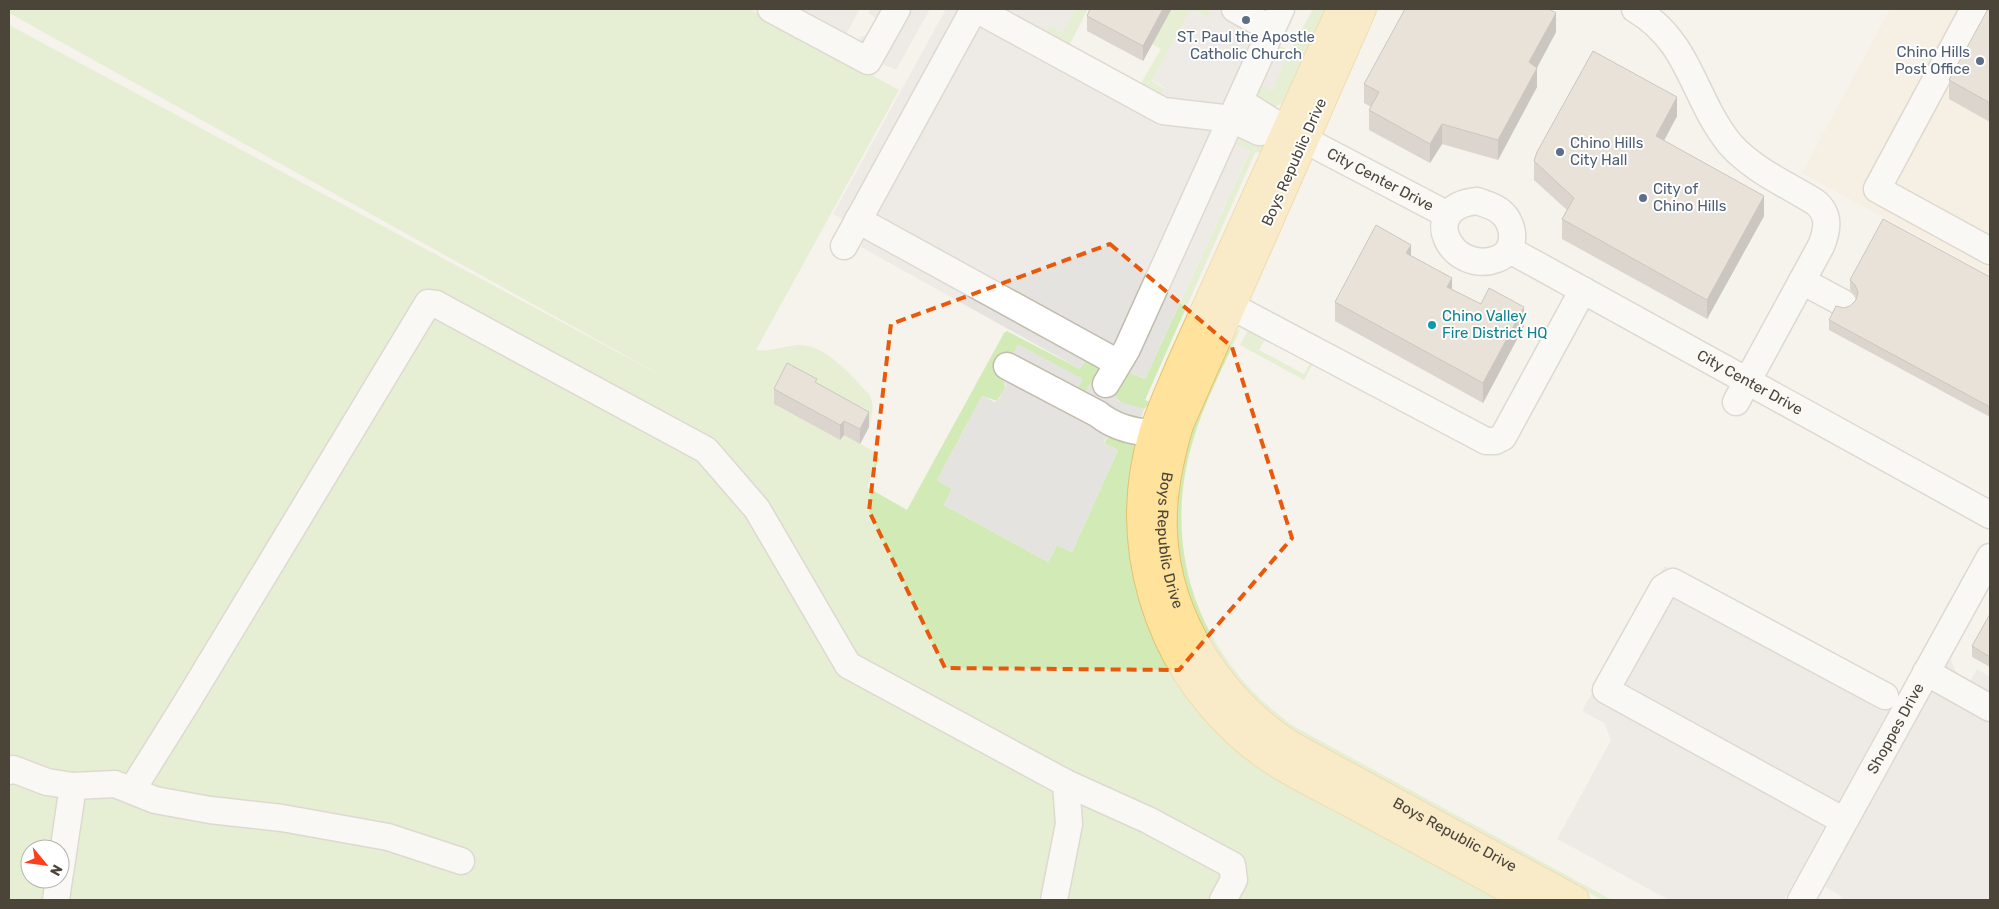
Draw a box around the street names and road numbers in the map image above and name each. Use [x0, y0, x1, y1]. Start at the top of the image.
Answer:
street label: Boys Republic Drive [1258, 95, 1330, 229]
street label: City Center Drive [1324, 144, 1437, 215]
street label: City Center Drive [1694, 346, 1806, 419]
street label: Boys Republic Drive [1154, 471, 1187, 611]
street label: Shoppes Drive [1863, 680, 1928, 777]
street label: Boys Republic Drive [1390, 794, 1520, 876]

